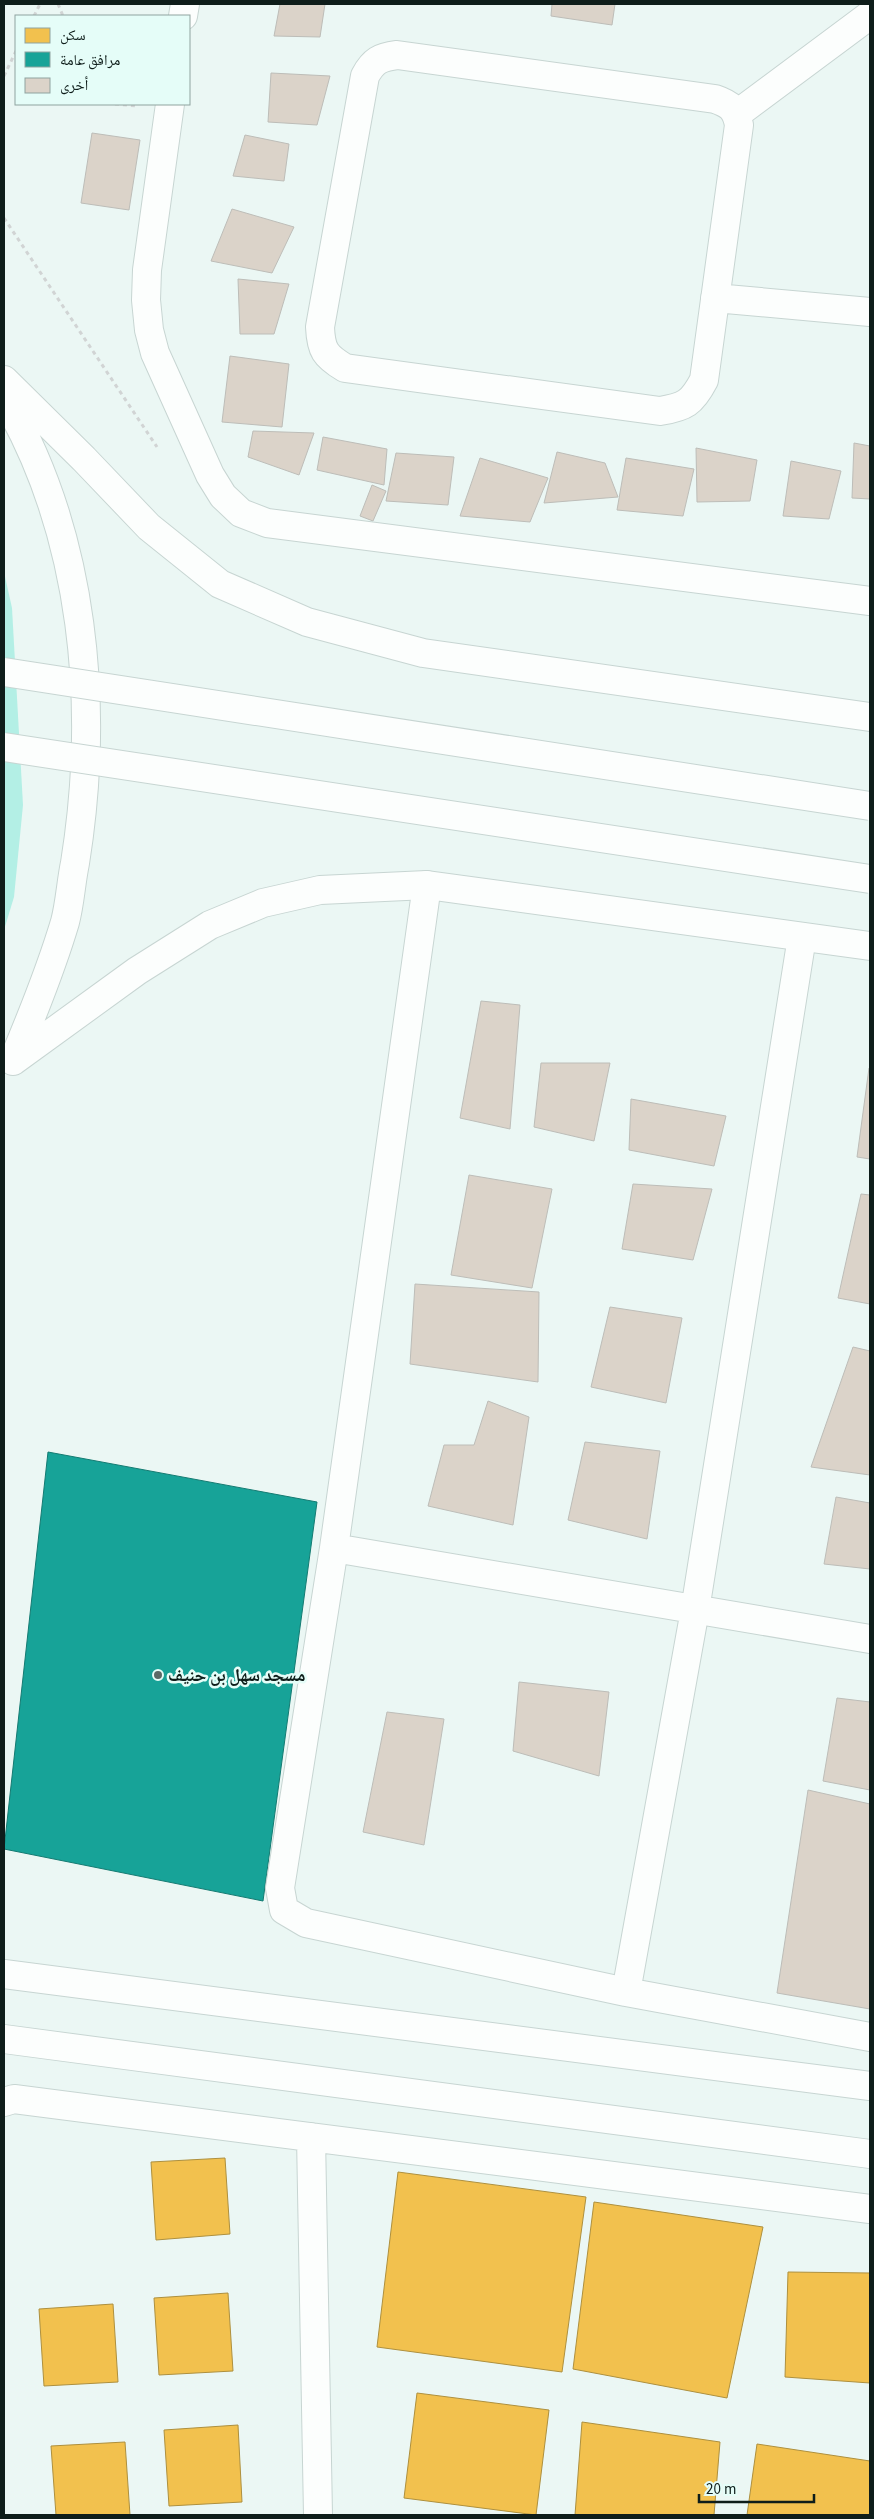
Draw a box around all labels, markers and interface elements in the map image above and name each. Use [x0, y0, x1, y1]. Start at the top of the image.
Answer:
legend [15, 15, 190, 105]
text: سكن [60, 25, 86, 46]
text: مرافق عامة [60, 50, 121, 71]
text: أخرى [60, 75, 89, 96]
place label: مسجد سهل بن حنيف [168, 1663, 305, 1688]
marker: مسجد سهل بن حنيف [152, 1669, 164, 1681]
scale bar [699, 2472, 814, 2504]
text: 20 m [706, 2479, 736, 2500]

